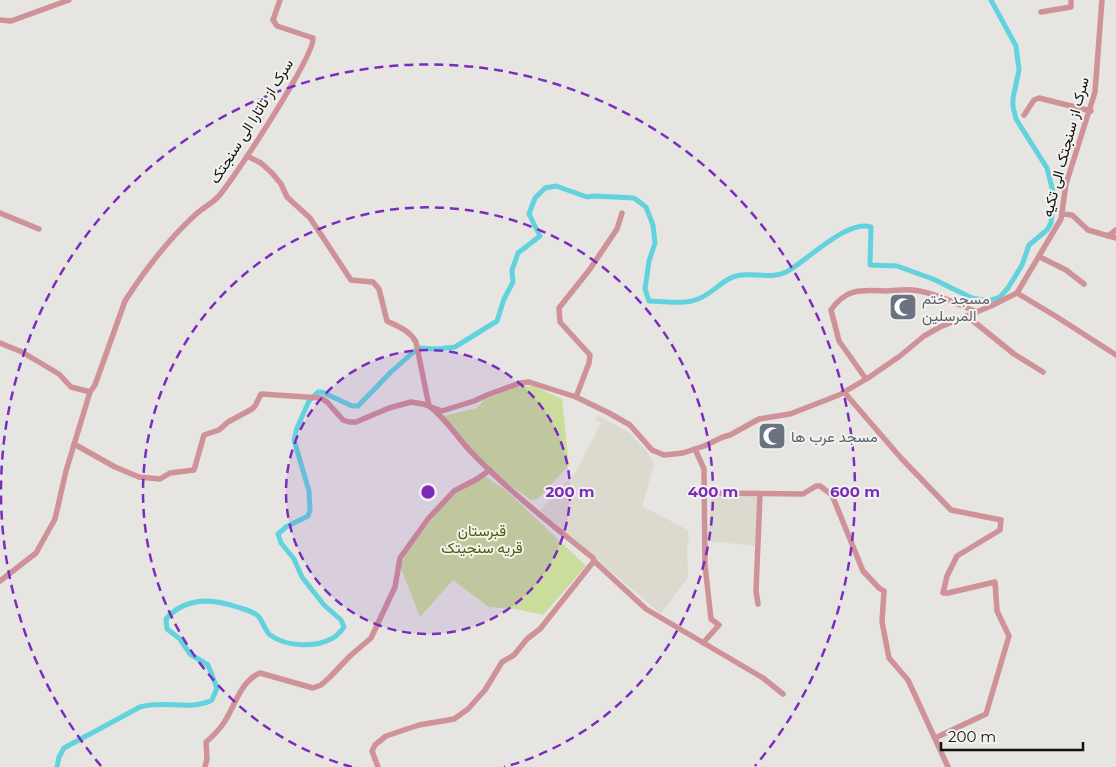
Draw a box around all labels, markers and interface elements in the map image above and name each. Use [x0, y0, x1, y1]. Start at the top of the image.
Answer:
street label: سرک از تاتارا الی سنجتک [205, 55, 298, 187]
street label: سرک از سنجتک الی تکیه [1037, 75, 1094, 219]
place label: مسجد ختم المرسلین [922, 289, 990, 326]
mosque icon: مسجد ختم المرسلین [888, 292, 918, 322]
mosque icon: مسجد عرب ها [757, 421, 787, 451]
place label: مسجد عرب ها [791, 427, 878, 446]
text: 200 m [545, 482, 595, 501]
text: 400 m [688, 482, 738, 501]
text: 600 m [830, 482, 880, 501]
centre of rings [419, 483, 437, 501]
park label: قبرستان قریه سنجیتک [441, 521, 523, 557]
scale bar [941, 720, 1084, 752]
text: 200 m [948, 727, 996, 746]

